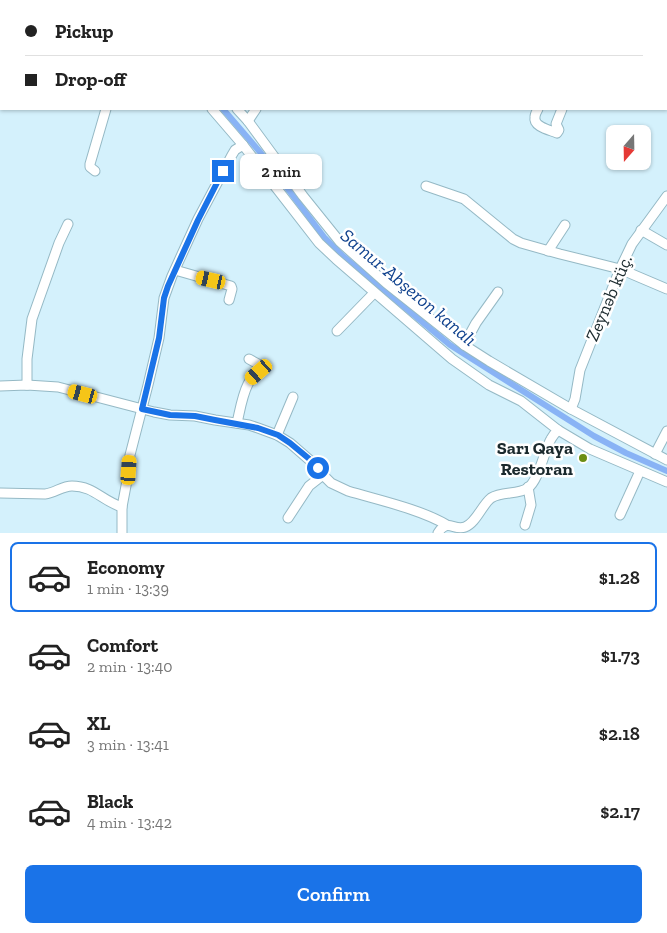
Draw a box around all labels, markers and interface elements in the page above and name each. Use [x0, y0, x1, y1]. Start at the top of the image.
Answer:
text: Pickup [55, 20, 113, 43]
text: Drop-off [55, 68, 126, 91]
north arrow [606, 125, 651, 170]
map controls [606, 125, 651, 170]
callout: 2 min [240, 154, 323, 188]
route end [212, 160, 234, 182]
text: 2 min [261, 162, 301, 181]
water label: Samur-Abşeron kanalı [336, 224, 481, 351]
street label: Zeynəb küç. [581, 251, 637, 345]
car [194, 269, 227, 291]
car [242, 356, 275, 388]
car [66, 383, 99, 405]
place label: Sarı Qaya Restoran [497, 437, 573, 480]
marker: Sarı Qaya Restoran [577, 452, 589, 464]
car [120, 455, 137, 485]
route start [307, 457, 329, 479]
icon: car [27, 555, 72, 600]
text: Economy [87, 556, 165, 579]
text: $1.28 [599, 566, 640, 589]
text: 1 min · 13:39 [87, 579, 169, 598]
icon: car [27, 633, 72, 678]
text: Comfort [87, 634, 158, 657]
text: $1.73 [601, 644, 640, 667]
text: 2 min · 13:40 [87, 657, 173, 676]
icon: car [27, 711, 72, 756]
text: XL [87, 712, 110, 735]
text: $2.18 [599, 722, 640, 745]
text: 3 min · 13:41 [87, 735, 169, 754]
icon: car [27, 789, 72, 834]
text: Black [87, 790, 133, 813]
text: $2.17 [600, 800, 640, 823]
text: 4 min · 13:42 [87, 813, 172, 832]
button: Confirm [25, 865, 642, 923]

